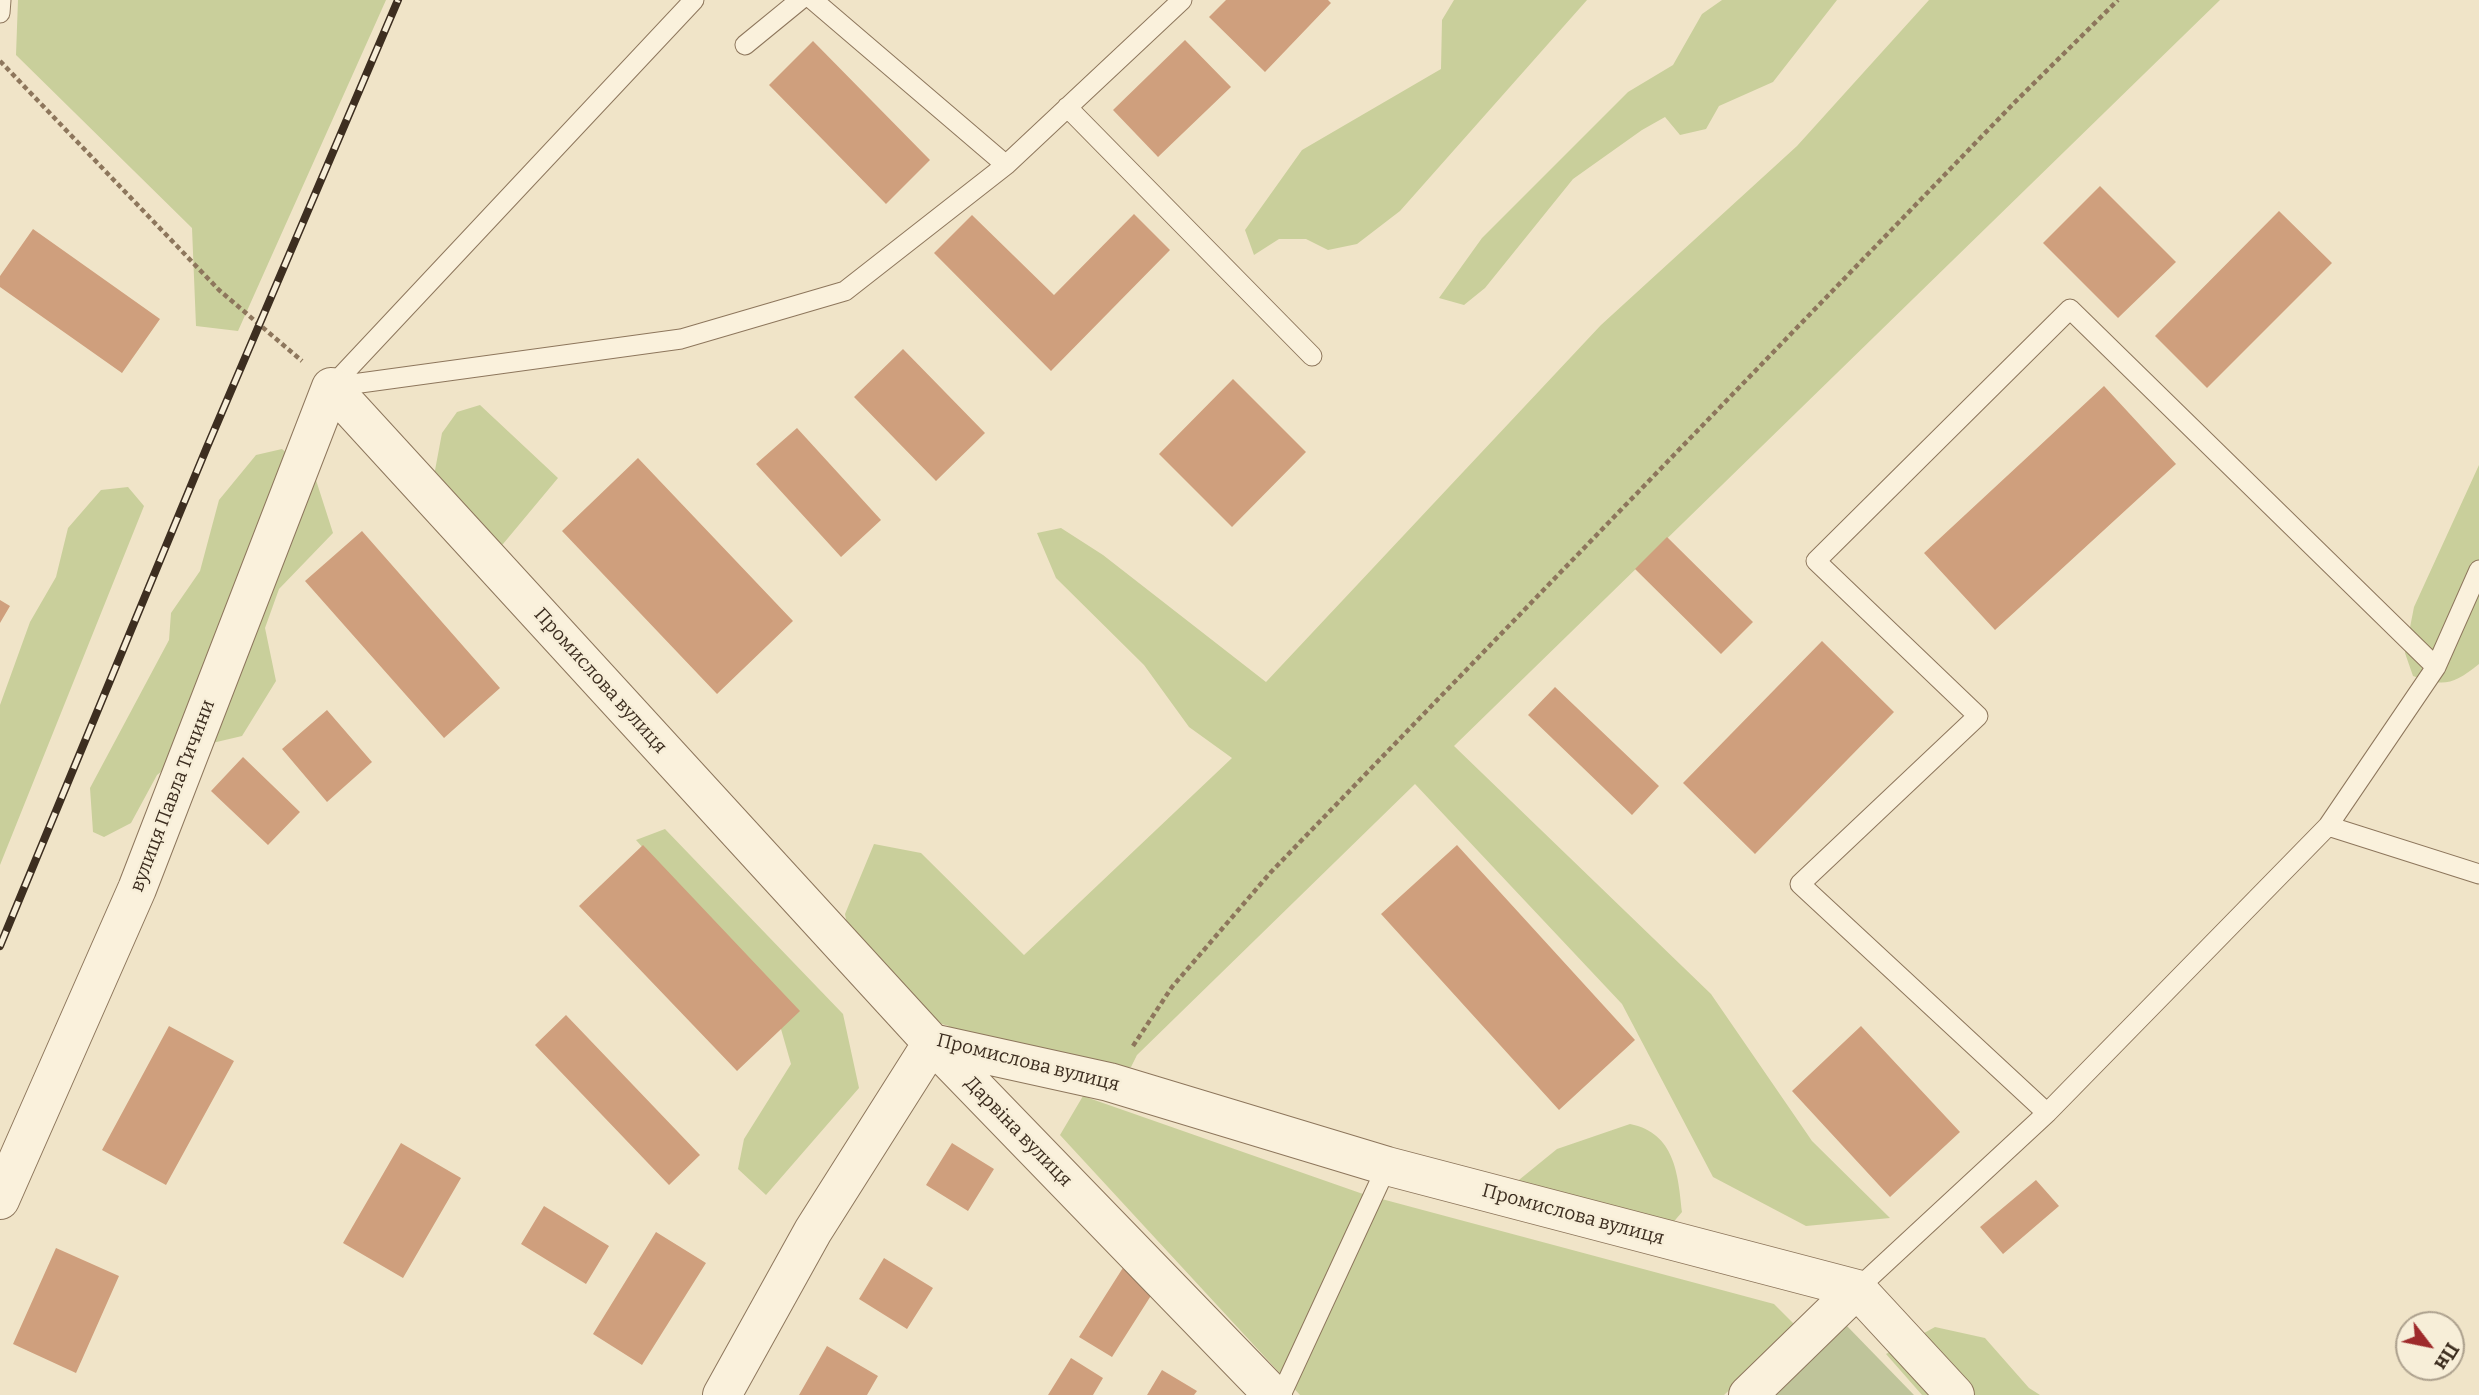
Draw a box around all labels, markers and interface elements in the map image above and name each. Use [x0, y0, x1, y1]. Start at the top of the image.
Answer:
street label: Промислова вулиця [529, 604, 671, 758]
street label: вулиця Павла Тичини [126, 697, 220, 895]
street label: Промислова вулиця [934, 1029, 1122, 1097]
street label: Дарвіна вулиця [960, 1072, 1076, 1192]
street label: Промислова вулиця [1479, 1180, 1667, 1250]
north arrow [2395, 1311, 2465, 1381]
text: Пн [2430, 1339, 2464, 1374]

